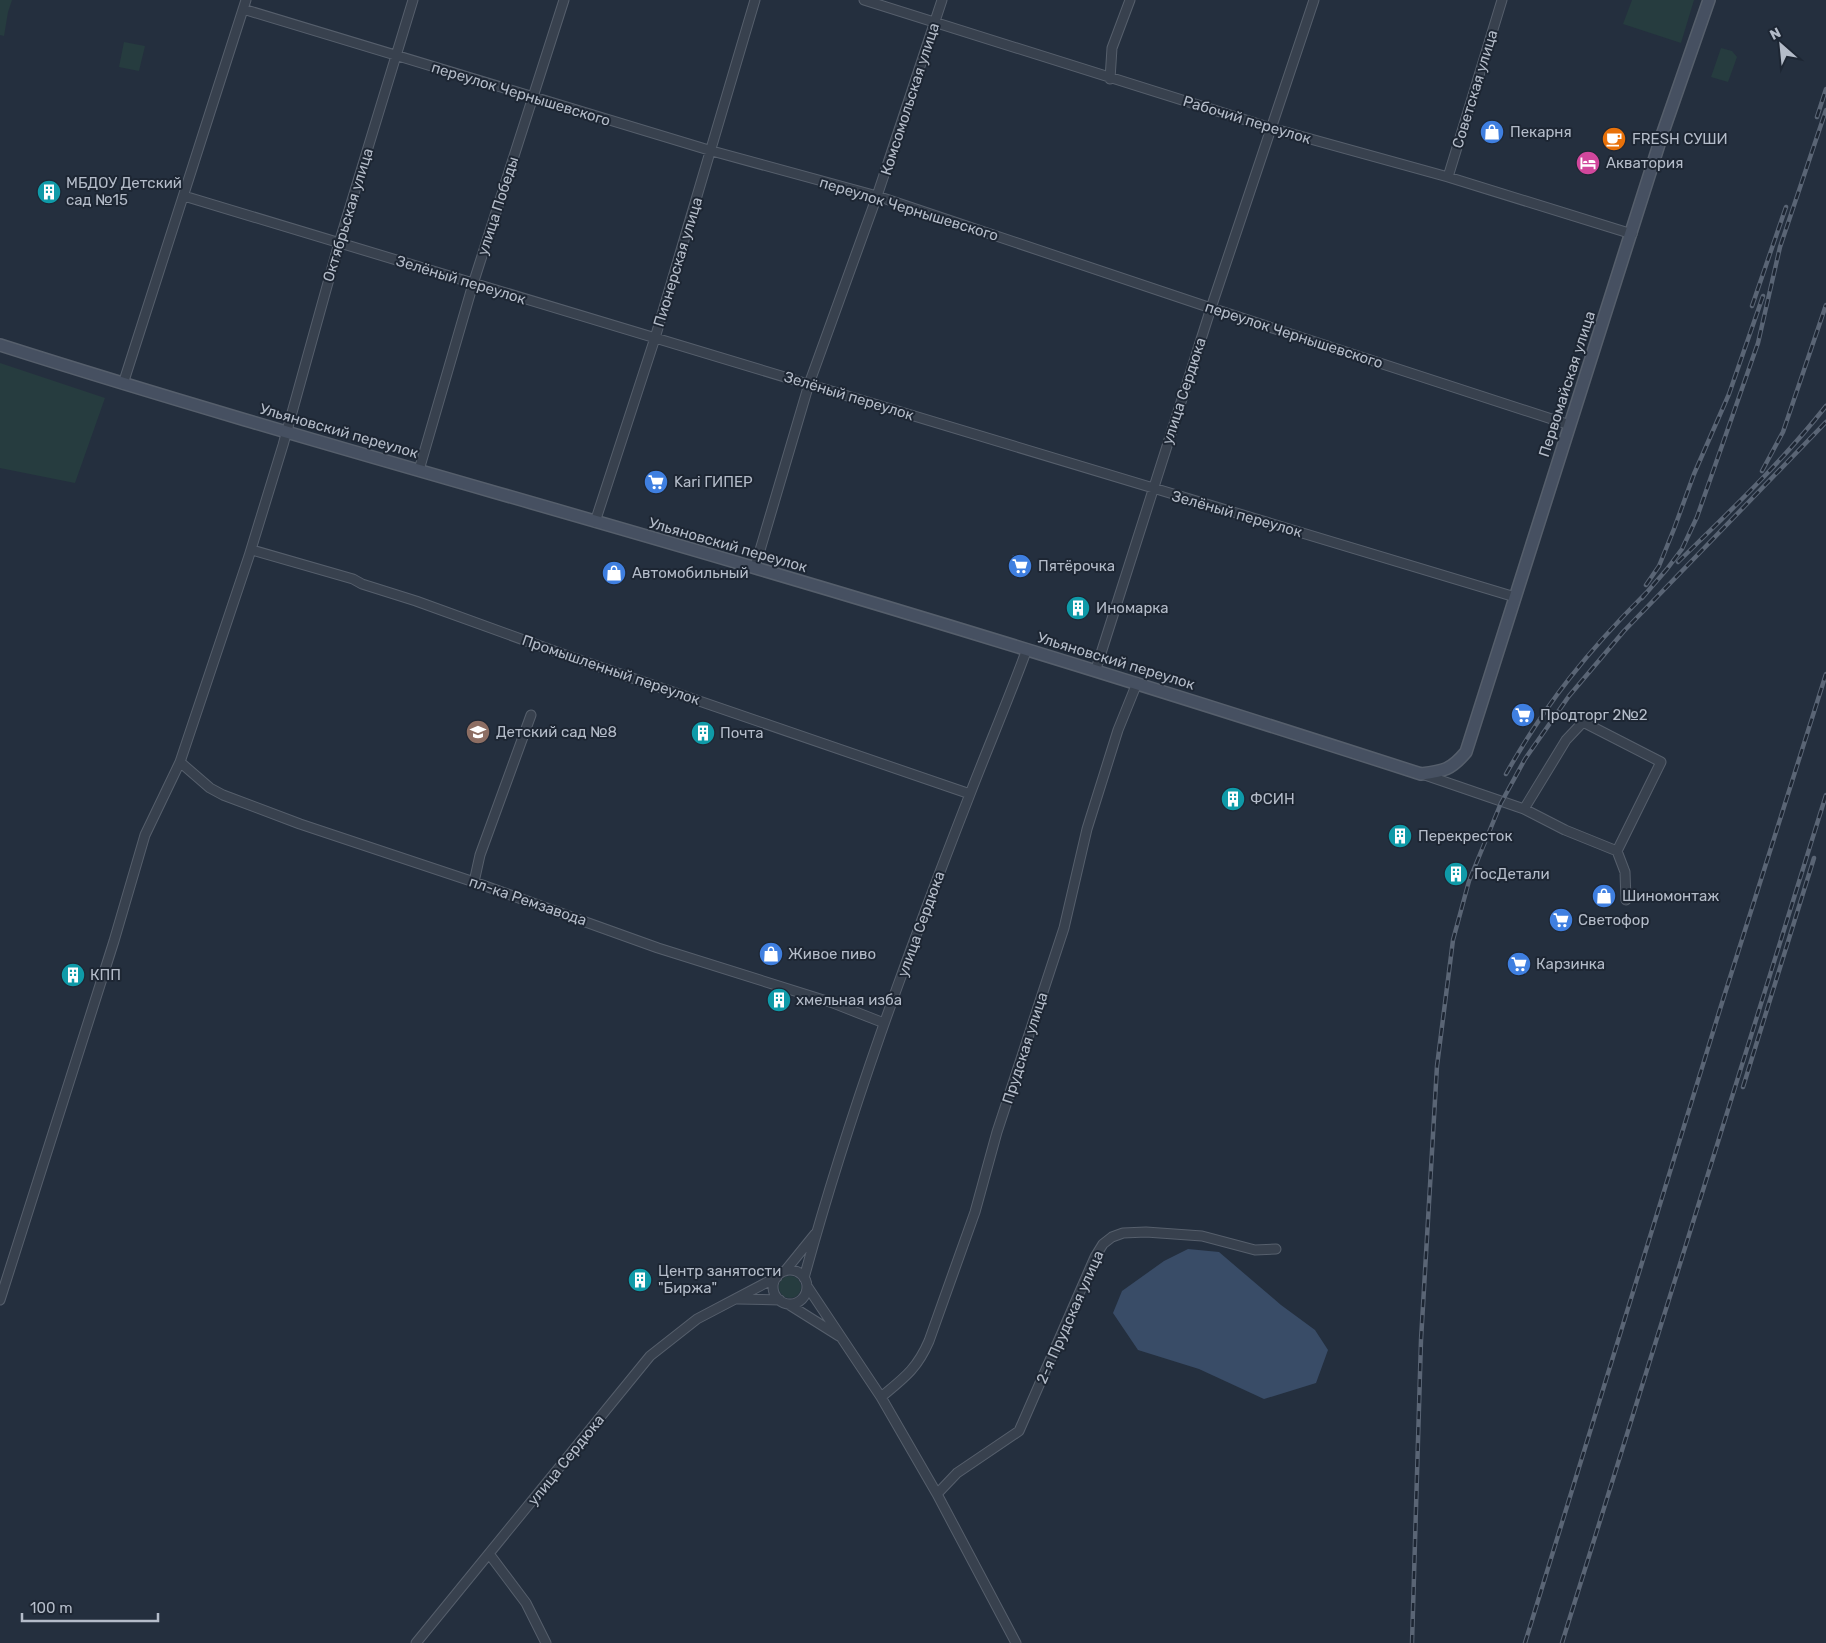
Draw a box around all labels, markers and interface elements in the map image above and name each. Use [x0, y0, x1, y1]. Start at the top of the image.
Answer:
street label: Комсомольская улица [877, 20, 943, 178]
north arrow [1756, 20, 1806, 70]
text: N [1767, 24, 1784, 44]
street label: Советская улица [1448, 28, 1502, 150]
street label: переулок Чернышевского [429, 58, 613, 130]
street label: Рабочий переулок [1181, 92, 1313, 148]
shop icon: Пекарня [1479, 119, 1505, 145]
place label: Пекарня [1510, 123, 1572, 141]
cafe icon: FRESH СУШИ [1601, 126, 1627, 152]
place label: FRESH СУШИ [1632, 130, 1728, 148]
street label: Октябрьская улица [319, 146, 377, 284]
hotel icon: Акватория [1575, 150, 1601, 176]
street label: улица Победы [474, 154, 522, 258]
place label: Акватория [1606, 154, 1683, 172]
street label: переулок Чернышевского [817, 173, 1001, 245]
place label: МБДОУ Детский сад №15 [66, 174, 182, 209]
building icon: МБДОУ Детский сад №15 [36, 179, 62, 205]
street label: Пионерская улица [650, 195, 706, 329]
street label: Зелёный переулок [394, 252, 528, 308]
street label: переулок Чернышевского [1203, 298, 1385, 372]
street label: Первомайская улица [1535, 309, 1599, 459]
street label: улица Сердюка [1158, 335, 1210, 447]
street label: Зелёный переулок [782, 368, 916, 424]
street label: Ульяновский переулок [258, 400, 420, 462]
supermarket icon: Kari ГИПЕР [643, 469, 669, 495]
place label: Kari ГИПЕР [674, 473, 753, 491]
street label: Зелёный переулок [1170, 487, 1304, 541]
street label: Ульяновский переулок [647, 514, 809, 576]
supermarket icon: Пятёрочка [1007, 553, 1033, 579]
place label: Пятёрочка [1038, 557, 1115, 575]
shop icon: Автомобильный [601, 560, 627, 586]
place label: Автомобильный [632, 564, 749, 582]
building icon: Иномарка [1065, 595, 1091, 621]
place label: Иномарка [1096, 599, 1169, 617]
street label: Ульяновский переулок [1035, 628, 1197, 694]
street label: Промышленный переулок [520, 631, 702, 709]
supermarket icon: Продторг 2№2 [1510, 702, 1536, 728]
place label: Продторг 2№2 [1540, 706, 1648, 724]
school or university icon: Детский сад №8 [465, 719, 491, 745]
building icon: Почта [690, 720, 716, 746]
place label: Детский сад №8 [496, 723, 617, 741]
place label: Почта [720, 724, 764, 742]
building icon: ФСИН [1220, 786, 1246, 812]
place label: ФСИН [1250, 790, 1295, 808]
building icon: Перекресток [1387, 823, 1413, 849]
place label: Перекресток [1418, 827, 1512, 845]
building icon: ГосДетали [1443, 861, 1469, 887]
place label: ГосДетали [1474, 865, 1550, 883]
street label: улица Сердюка [893, 869, 949, 979]
street label: пл-ка Ремзавода [467, 872, 589, 930]
shop icon: Шиномонтаж [1591, 883, 1617, 909]
place label: Шиномонтаж [1622, 887, 1719, 905]
supermarket icon: Светофор [1548, 907, 1574, 933]
place label: Светофор [1578, 911, 1649, 929]
shop icon: Живое пиво [758, 941, 784, 967]
place label: Живое пиво [788, 945, 876, 963]
supermarket icon: Карзинка [1506, 951, 1532, 977]
place label: Карзинка [1536, 955, 1605, 973]
building icon: КПП [60, 962, 86, 988]
place label: КПП [90, 966, 121, 984]
building icon: хмельная изба [766, 987, 792, 1013]
street label: Прудская улица [998, 990, 1052, 1106]
place label: хмельная изба [796, 991, 902, 1009]
street label: 2-я Прудская улица [1033, 1248, 1107, 1386]
place label: Центр занятости "Биржа" [658, 1262, 781, 1297]
building icon: Центр занятости "Биржа" [627, 1267, 653, 1293]
street label: улица Сердюка [524, 1411, 608, 1509]
scale bar [22, 1590, 159, 1622]
text: 100 m [30, 1599, 72, 1617]

